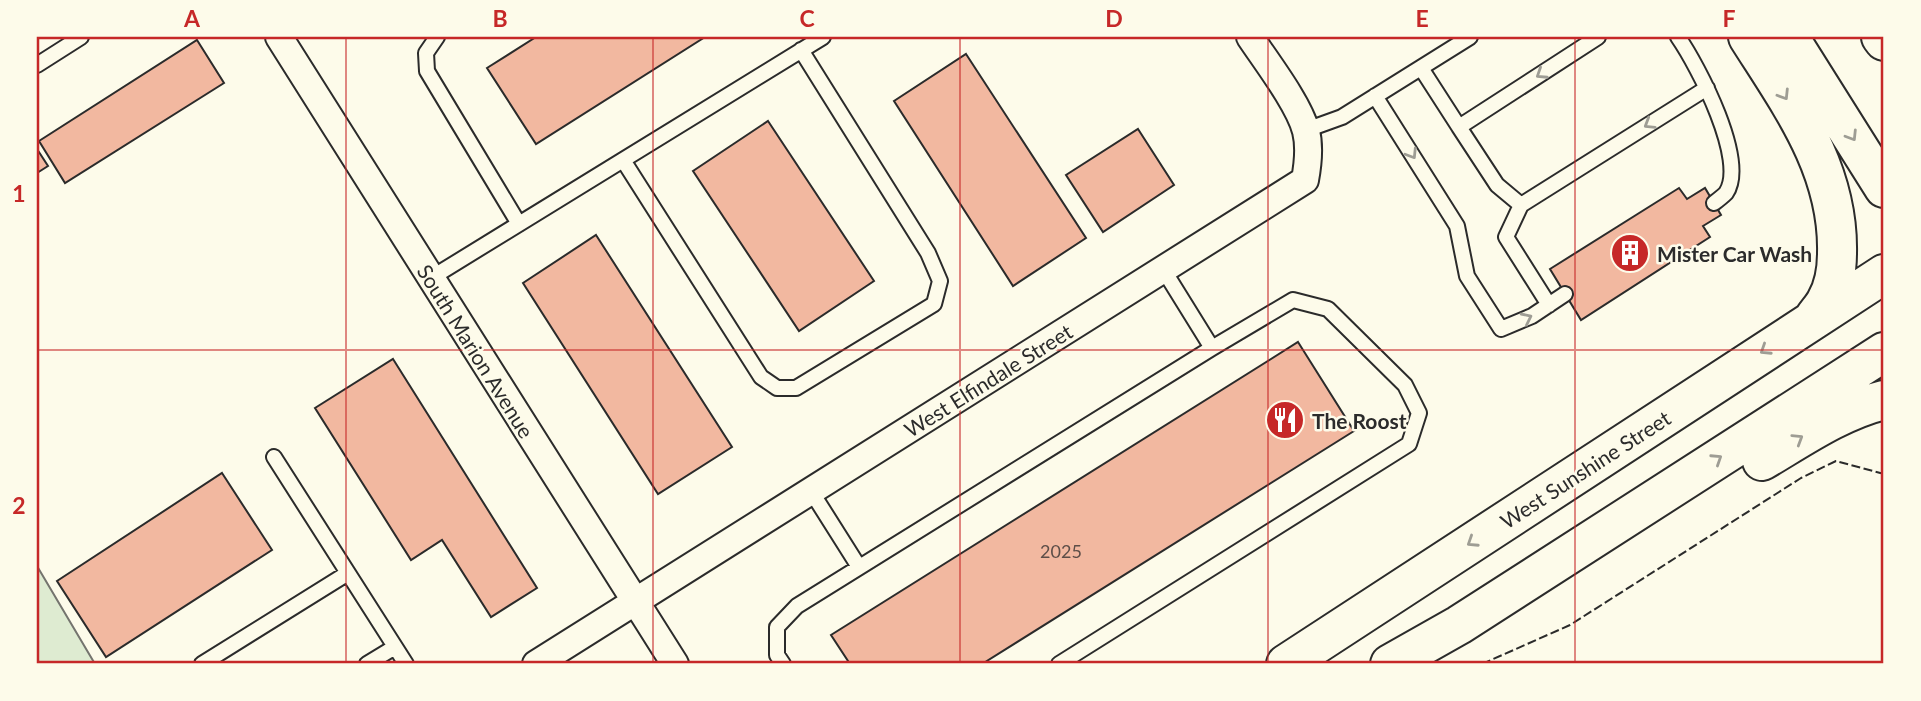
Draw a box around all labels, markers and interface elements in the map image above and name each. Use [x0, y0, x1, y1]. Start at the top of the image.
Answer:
text: A [183, 4, 201, 32]
text: B [492, 4, 508, 32]
text: C [799, 4, 815, 32]
text: D [1105, 4, 1123, 32]
text: E [1415, 4, 1429, 32]
text: F [1722, 4, 1736, 32]
one-way arrow [1536, 66, 1549, 78]
one-way arrow [1776, 87, 1789, 100]
one-way arrow [1644, 116, 1657, 129]
one-way arrow [1843, 128, 1856, 141]
one-way arrow [1403, 147, 1416, 160]
text: 1 [12, 179, 26, 207]
building icon: Mister Car Wash [1609, 232, 1651, 274]
place label: Mister Car Wash [1657, 241, 1812, 266]
street label: South Marion Avenue [412, 260, 540, 442]
one-way arrow [1520, 312, 1532, 326]
street label: West Elfindale Street [899, 318, 1077, 442]
one-way arrow [1760, 342, 1773, 355]
restaurant icon: The Roost [1264, 399, 1306, 441]
street label: West Sunshine Street [1495, 404, 1675, 533]
place label: The Roost [1312, 408, 1407, 433]
one-way arrow [1790, 435, 1803, 448]
one-way arrow [1710, 454, 1723, 467]
text: 2 [12, 491, 26, 519]
one-way arrow [1467, 534, 1480, 547]
house number: 2025 [1040, 540, 1082, 562]

